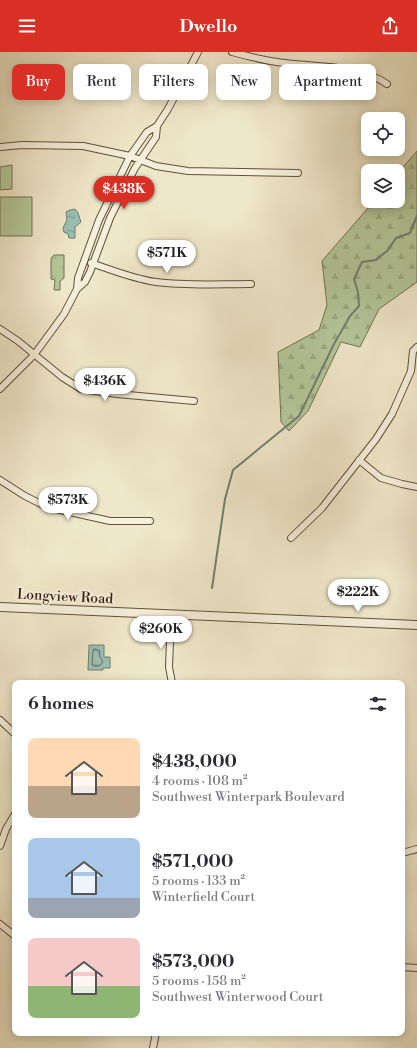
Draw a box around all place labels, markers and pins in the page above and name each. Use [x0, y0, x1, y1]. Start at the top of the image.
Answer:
pin: $438K [96, 176, 152, 210]
pin: $571K [139, 240, 195, 274]
pin: $436K [77, 368, 133, 402]
pin: $573K [40, 487, 96, 521]
pin: $222K [330, 579, 386, 613]
pin: $260K [133, 616, 189, 650]

